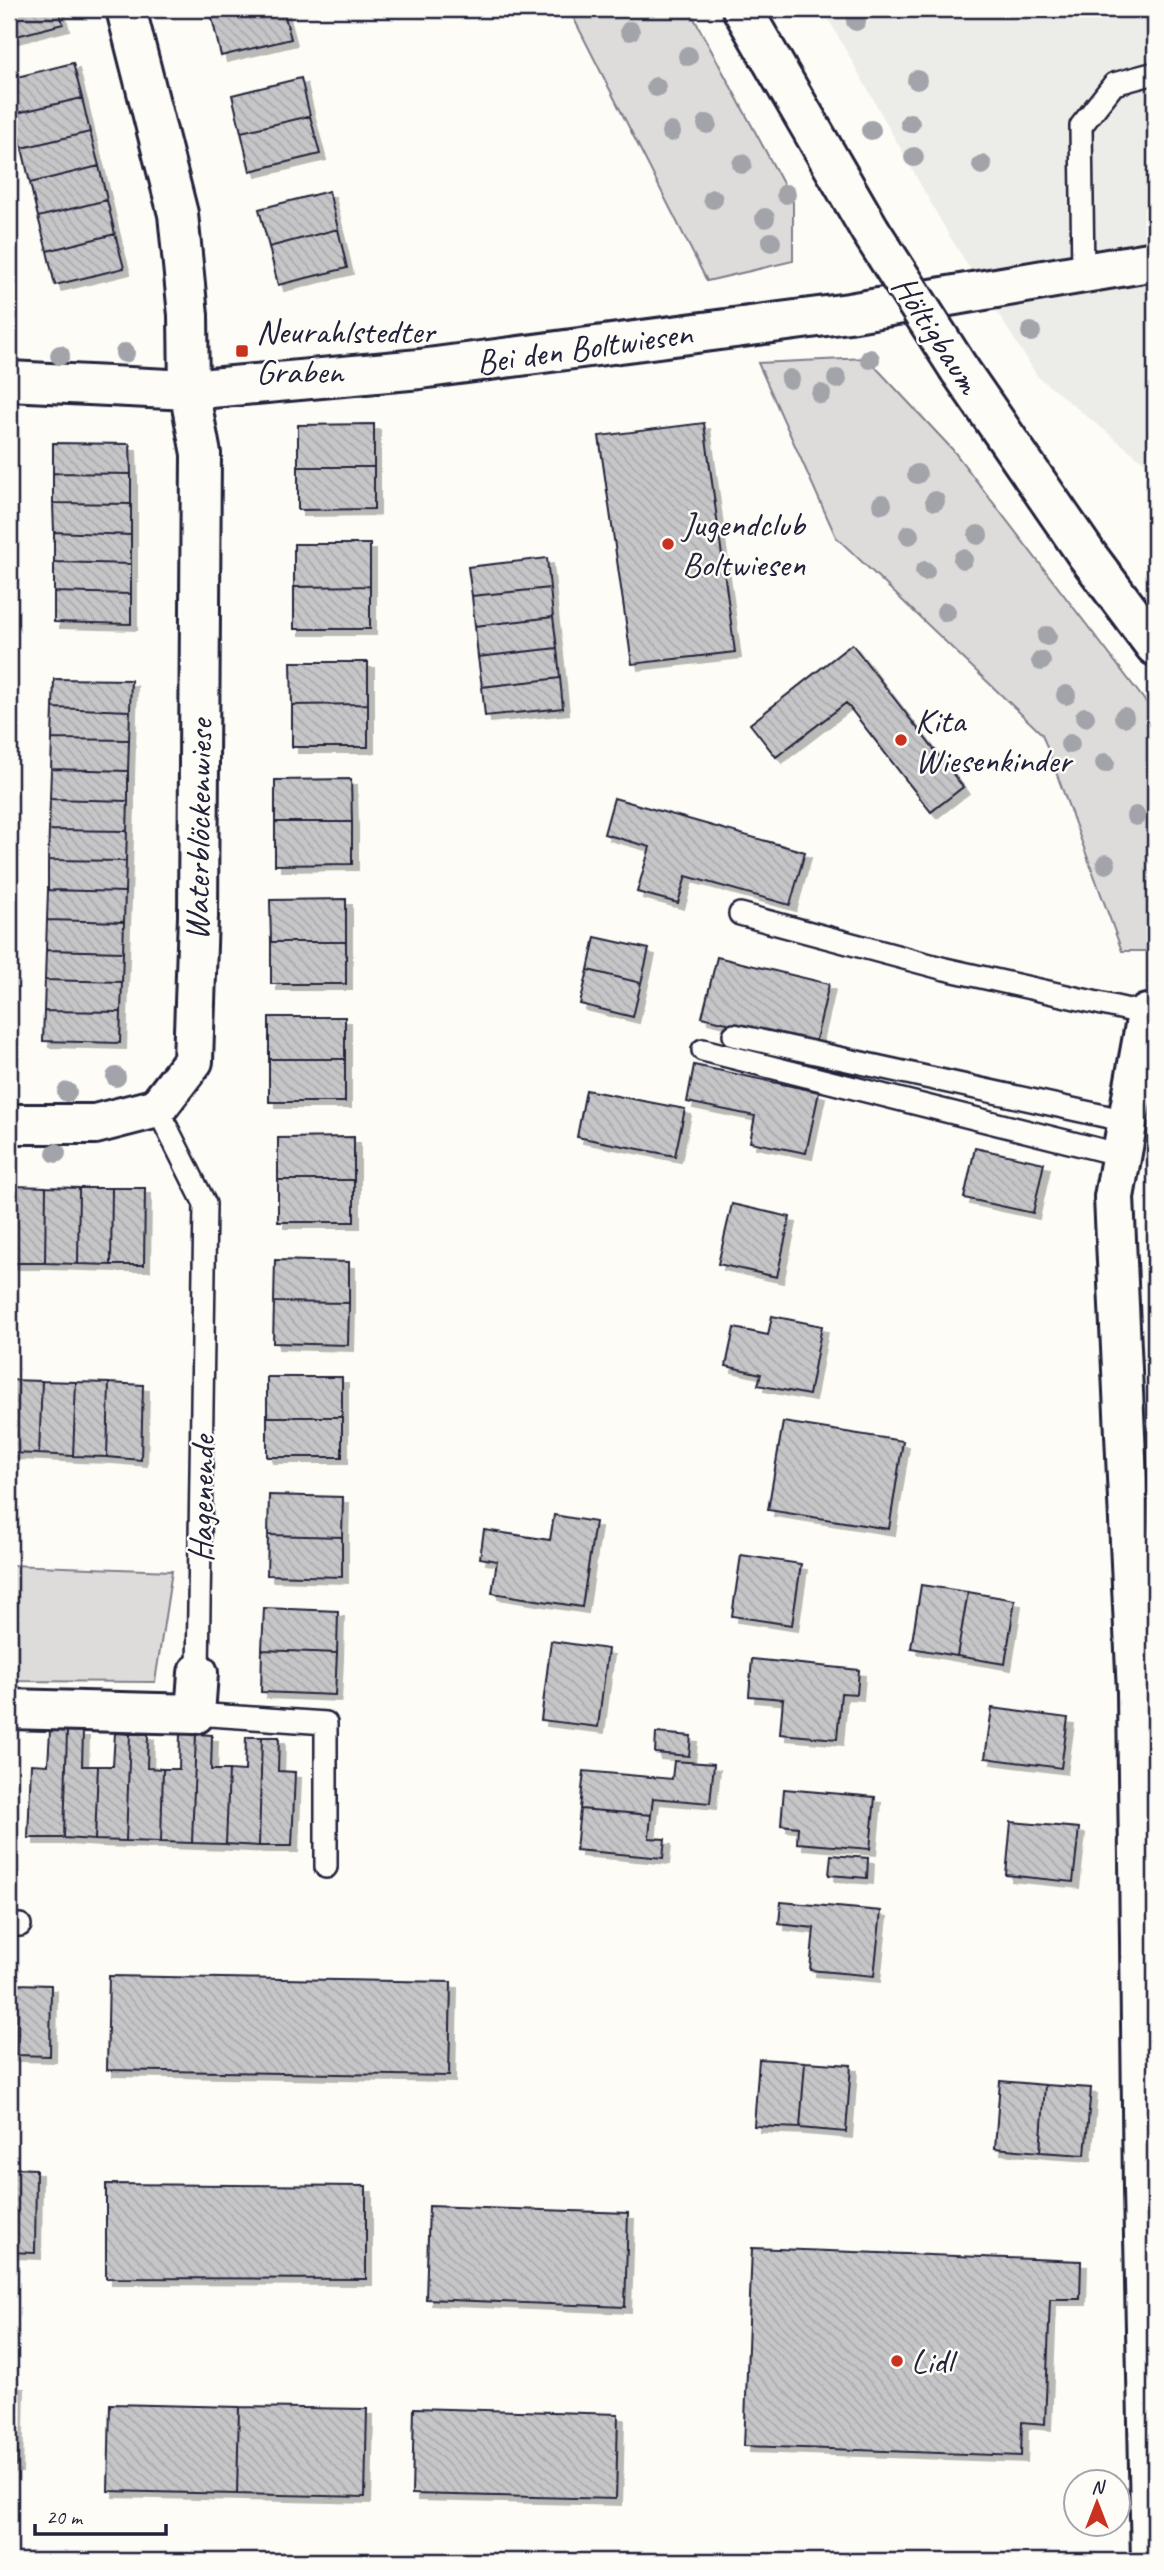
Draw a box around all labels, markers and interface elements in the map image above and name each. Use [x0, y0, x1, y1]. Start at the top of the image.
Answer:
street label: Höltigbaum [882, 267, 993, 404]
place label: Neurahlstedter Graben [256, 309, 437, 394]
street label: Bei den Boltwiesen [473, 310, 696, 385]
marker: Neurahlstedter Graben [234, 343, 250, 359]
place label: Jugendclub Boltwiesen [680, 502, 807, 587]
marker: Jugendclub Boltwiesen [660, 536, 676, 552]
place label: Kita Wiesenkinder [915, 698, 1073, 783]
street label: Waterblöckenwiese [174, 716, 223, 941]
marker: Kita Wiesenkinder [893, 732, 909, 748]
street label: Hagenende [178, 1433, 225, 1563]
place label: Lidl [911, 2339, 959, 2384]
marker: Lidl [889, 2353, 905, 2369]
north arrow [1062, 2468, 1132, 2538]
text: N [1091, 2475, 1106, 2499]
scale bar [35, 2493, 166, 2537]
text: 20 m [46, 2504, 84, 2530]

